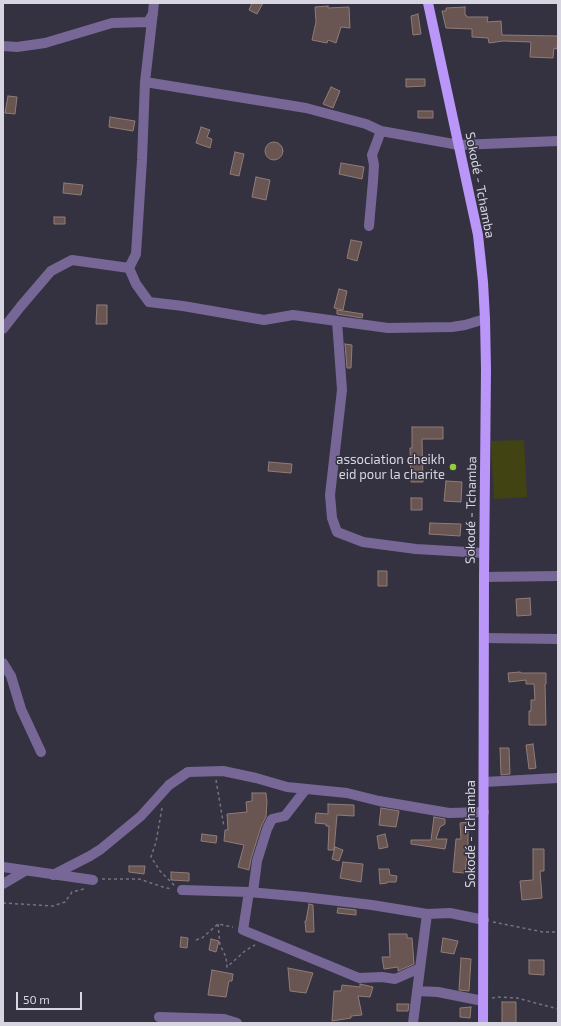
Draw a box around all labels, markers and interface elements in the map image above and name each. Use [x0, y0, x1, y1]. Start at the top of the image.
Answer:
street label: Sokodé - Tchamba [462, 131, 498, 239]
place label: association cheikh eid pour la charite [336, 452, 445, 483]
street label: Sokodé - Tchamba [462, 456, 480, 564]
marker: association cheikh eid pour la charite [448, 462, 458, 472]
street label: Sokodé - Tchamba [463, 780, 479, 888]
scale bar [18, 984, 84, 1010]
text: 50 m [23, 992, 50, 1006]

